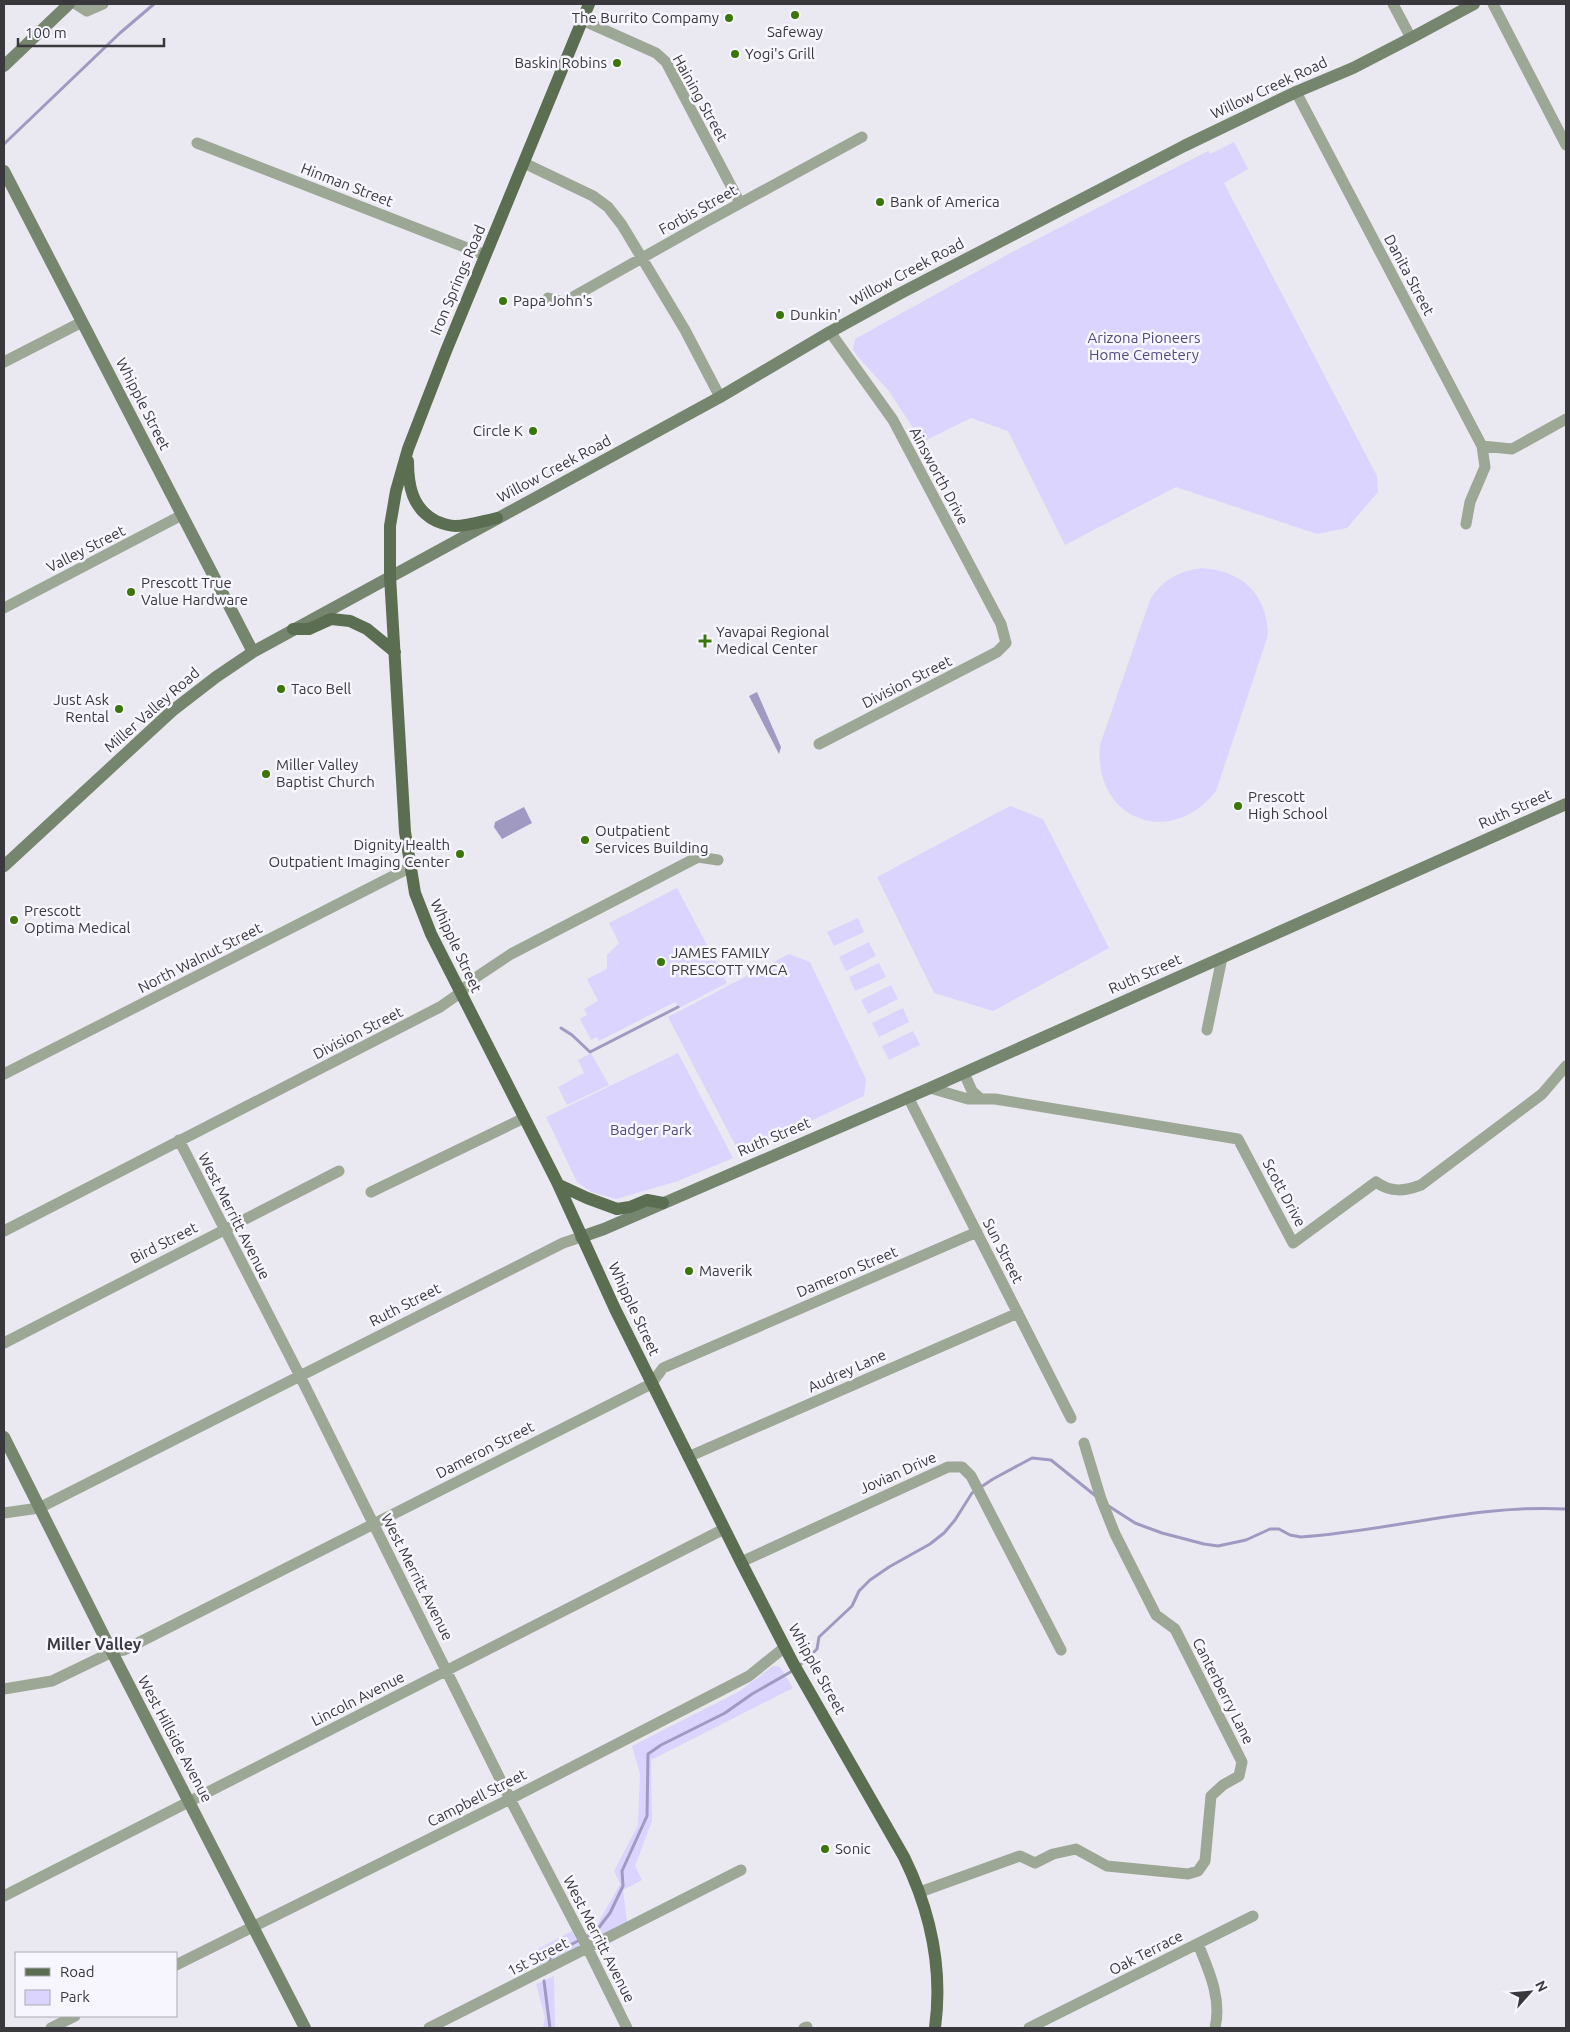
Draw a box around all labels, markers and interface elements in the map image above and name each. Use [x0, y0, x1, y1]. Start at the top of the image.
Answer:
place label: The Burrito Compamy [572, 9, 719, 26]
marker: Safeway [789, 9, 801, 21]
marker: The Burrito Compamy [723, 12, 735, 24]
scale bar [18, 15, 164, 47]
place label: Safeway [767, 23, 823, 40]
text: 100 m [25, 24, 67, 41]
place label: Yogi's Grill [745, 45, 815, 62]
marker: Yogi's Grill [729, 48, 741, 60]
street label: Haining Street [670, 51, 731, 144]
street label: Willow Creek Road [1208, 53, 1330, 122]
place label: Baskin Robins [514, 54, 607, 71]
marker: Baskin Robins [611, 57, 623, 69]
street label: Hinman Street [299, 159, 396, 210]
street label: Forbis Street [656, 181, 740, 238]
place label: Bank of America [890, 193, 1000, 210]
marker: Bank of America [874, 196, 886, 208]
street label: Iron Springs Road [427, 222, 488, 337]
street label: Danita Street [1381, 231, 1438, 318]
street label: Willow Creek Road [847, 234, 967, 309]
place label: Papa John's [513, 292, 593, 309]
marker: Papa John's [497, 295, 509, 307]
place label: Dunkin' [790, 306, 841, 323]
marker: Dunkin' [774, 309, 786, 321]
park label: Arizona Pioneers Home Cemetery [1087, 329, 1201, 363]
street label: Whipple Street [113, 355, 174, 453]
place label: Circle K [473, 422, 523, 439]
street label: Ainsworth Drive [907, 424, 972, 527]
marker: Circle K [527, 425, 539, 437]
street label: Willow Creek Road [494, 431, 614, 506]
street label: Valley Street [44, 521, 128, 576]
place label: Prescott True Value Hardware [141, 574, 248, 608]
marker: Prescott True Value Hardware [125, 586, 137, 598]
place label: Yavapai Regional Medical Center [716, 623, 829, 657]
marker: Yavapai Regional Medical Center [698, 634, 712, 648]
street label: Division Street [859, 652, 954, 711]
street label: Miller Valley Road [101, 664, 203, 756]
place label: Taco Bell [291, 680, 351, 697]
marker: Taco Bell [275, 683, 287, 695]
place label: Just Ask Rental [53, 691, 109, 725]
marker: Just Ask Rental [113, 703, 125, 715]
place label: Miller Valley Baptist Church [276, 756, 375, 790]
marker: Miller Valley Baptist Church [260, 768, 272, 780]
street label: Ruth Street [1476, 785, 1554, 832]
place label: Prescott High School [1248, 788, 1328, 822]
marker: Prescott High School [1232, 800, 1244, 812]
place label: Outpatient Services Building [595, 822, 709, 856]
marker: Outpatient Services Building [579, 834, 591, 846]
place label: Dignity Health Outpatient Imaging Center [268, 836, 450, 870]
marker: Dignity Health Outpatient Imaging Center [454, 848, 466, 860]
street label: Whipple Street [427, 896, 486, 995]
place label: Prescott Optima Medical [24, 902, 130, 936]
marker: Prescott Optima Medical [8, 914, 20, 926]
street label: North Walnut Street [135, 919, 265, 996]
place label: JAMES FAMILY PRESCOTT YMCA [671, 944, 788, 978]
street label: Ruth Street [1106, 950, 1184, 997]
marker: JAMES FAMILY PRESCOTT YMCA [655, 956, 667, 968]
street label: Division Street [310, 1003, 405, 1062]
street label: Ruth Street [735, 1113, 813, 1160]
park label: Badger Park [610, 1121, 692, 1138]
street label: West Merritt Avenue [195, 1150, 274, 1282]
street label: Scott Drive [1260, 1156, 1309, 1230]
street label: Sun Street [980, 1216, 1027, 1286]
street label: Bird Street [127, 1218, 200, 1267]
street label: Dameron Street [794, 1243, 900, 1300]
street label: Whipple Street [605, 1259, 664, 1358]
place label: Maverik [699, 1262, 753, 1279]
marker: Maverik [683, 1265, 695, 1277]
street label: Ruth Street [366, 1279, 443, 1330]
street label: Audrey Lane [805, 1346, 889, 1395]
street label: Dameron Street [433, 1417, 537, 1482]
street label: Jovian Drive [857, 1448, 939, 1497]
street label: West Merritt Avenue [378, 1511, 457, 1643]
street label: Whipple Street [785, 1620, 849, 1717]
district label: Miller Valley [47, 1635, 142, 1653]
street label: Canterberry Lane [1189, 1635, 1258, 1747]
street label: Lincoln Avenue [308, 1668, 407, 1729]
street label: West Hillside Avenue [135, 1673, 216, 1805]
street label: Campbell Street [424, 1765, 529, 1830]
place label: Sonic [835, 1840, 871, 1857]
marker: Sonic [819, 1843, 831, 1855]
street label: West Merritt Avenue [560, 1873, 639, 2005]
street label: Oak Terrace [1106, 1927, 1186, 1978]
street label: 1st Street [504, 1934, 571, 1979]
legend [15, 1952, 178, 2017]
text: Road [60, 1963, 95, 1980]
north arrow [1505, 1967, 1555, 2017]
text: N [1532, 1978, 1551, 1994]
text: Park [60, 1988, 90, 2005]

